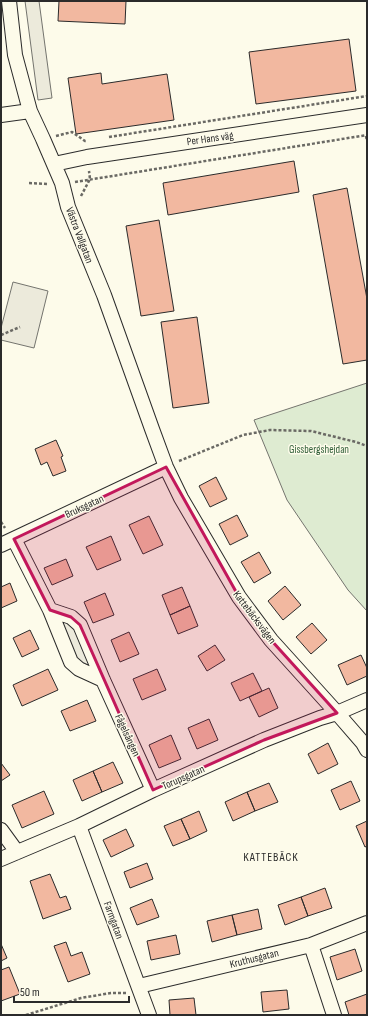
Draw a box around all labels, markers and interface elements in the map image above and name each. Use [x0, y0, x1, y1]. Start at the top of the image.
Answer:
street label: Per Hans väg [186, 129, 235, 148]
street label: Västra Vallgatan [63, 205, 96, 265]
park label: Gissbergshejdan [289, 443, 349, 456]
street label: Bruksgatan [63, 492, 106, 521]
street label: Kattebäcksvägen [230, 588, 279, 647]
street label: Fågelsången [112, 712, 143, 759]
street label: Torupsgatan [160, 762, 207, 793]
district label: KATTEBÄCK [243, 850, 299, 865]
street label: Farmgatan [101, 900, 126, 941]
street label: Kruthusgatan [228, 946, 280, 971]
scale bar [14, 978, 129, 1004]
text: 50 m [20, 985, 40, 1000]

